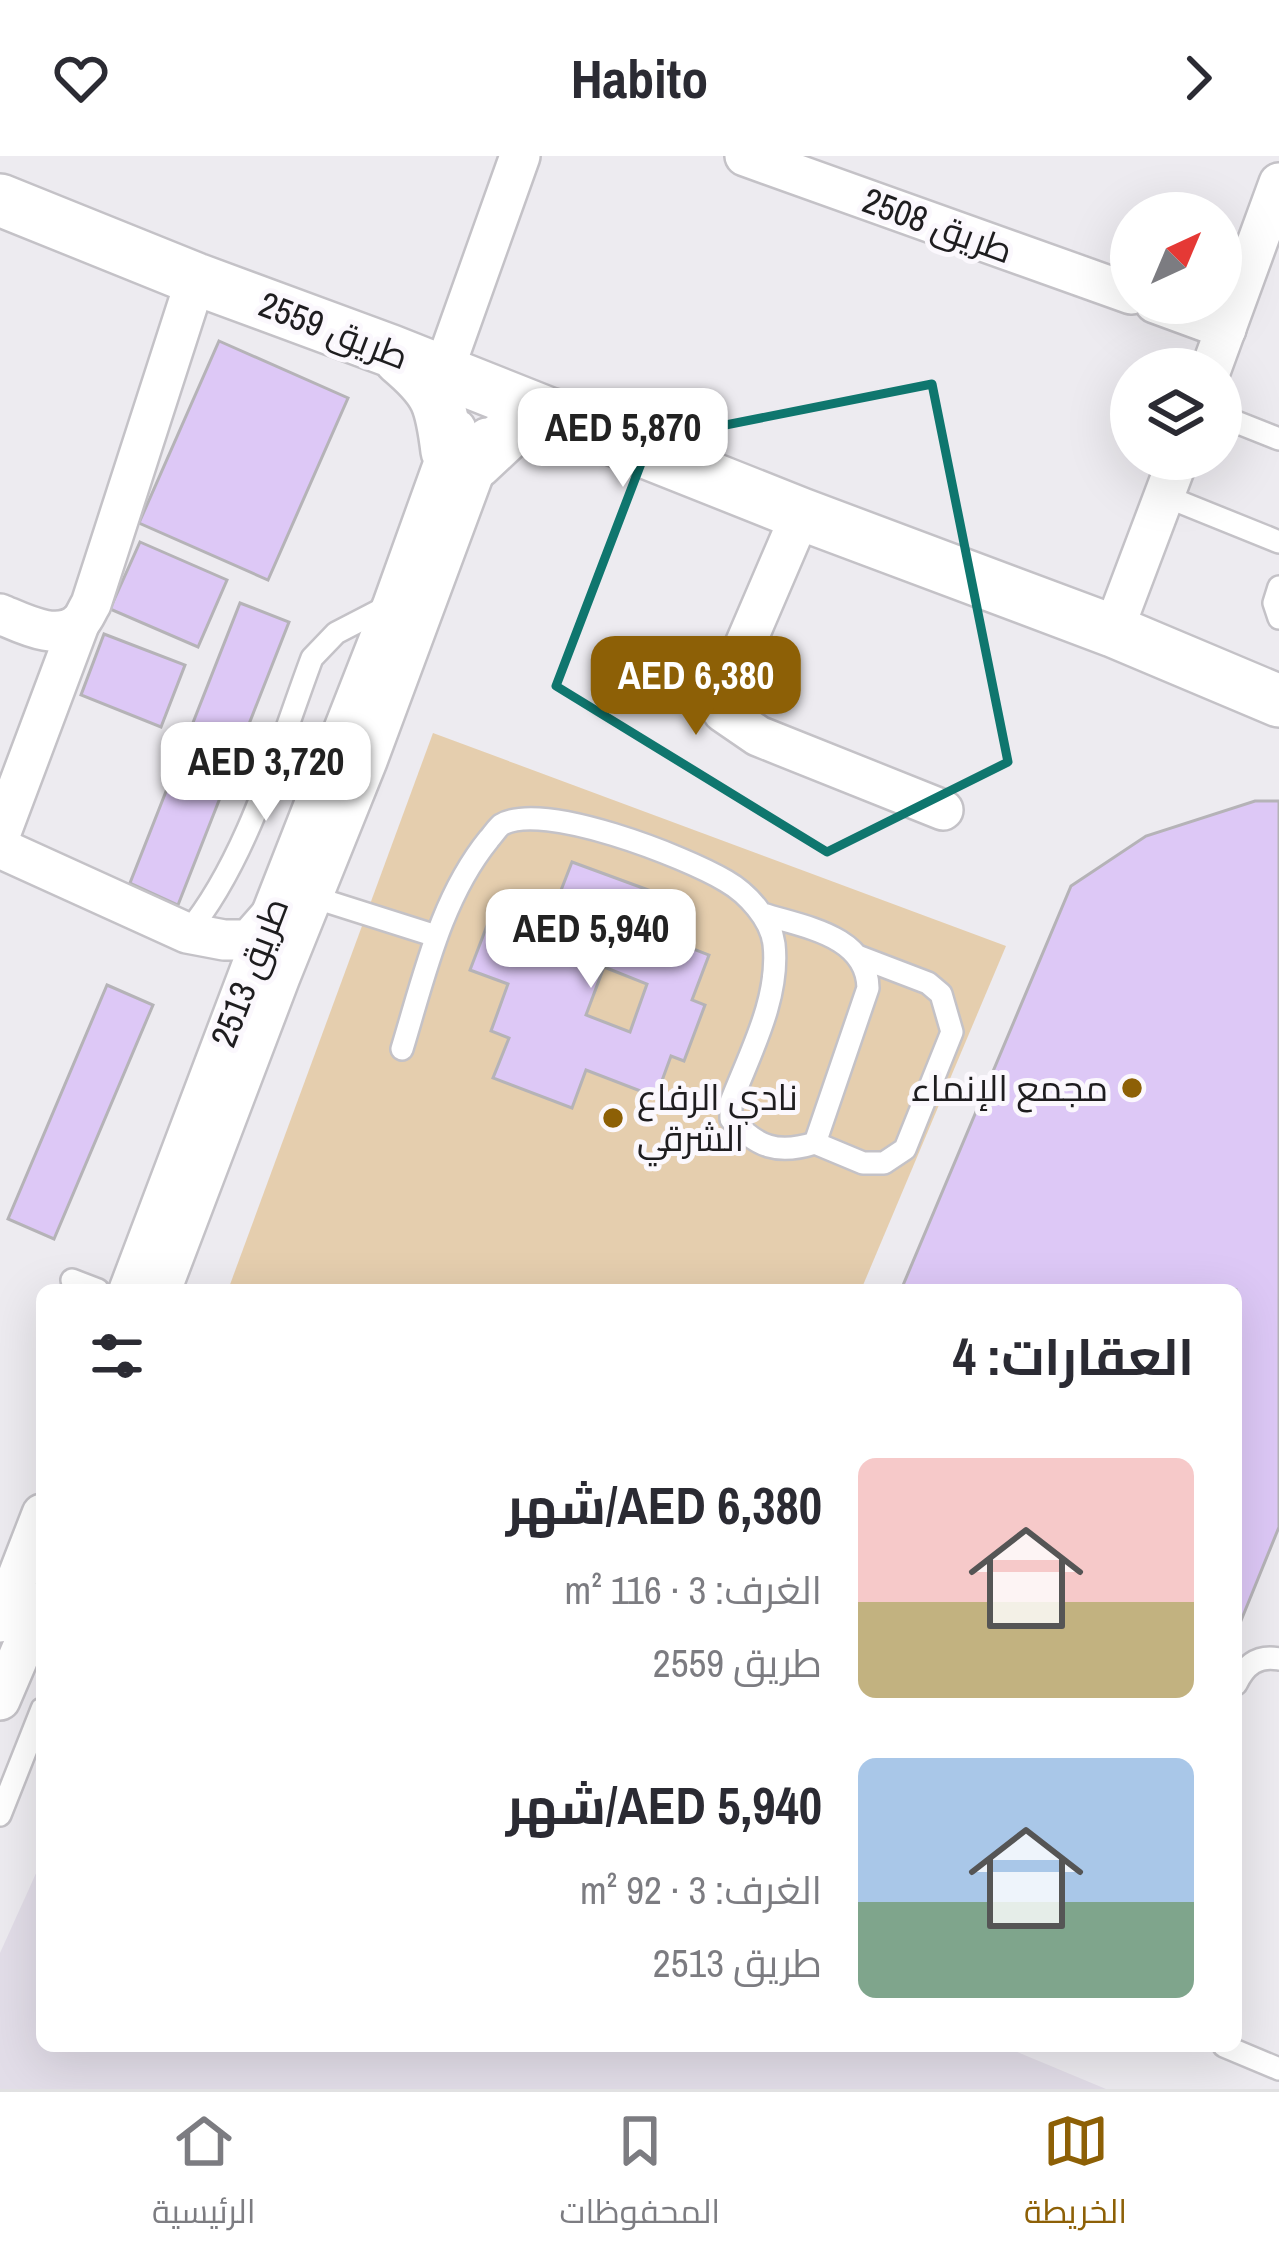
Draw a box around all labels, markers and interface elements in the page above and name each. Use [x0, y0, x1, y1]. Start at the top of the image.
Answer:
text: Habito [571, 42, 708, 115]
icon: heart [48, 45, 114, 111]
icon: forward [1165, 45, 1231, 111]
street label: طريق 2508 [856, 176, 1020, 274]
north arrow [1110, 192, 1242, 324]
map controls [1110, 192, 1242, 480]
street label: طريق 2559 [253, 280, 415, 380]
button: layers [1110, 348, 1242, 480]
pin: AED 5,870 [486, 388, 760, 490]
text: AED 5,870 [545, 401, 701, 453]
pin: AED 6,380 [559, 636, 833, 738]
text: AED 6,380 [618, 649, 774, 701]
pin: AED 3,720 [129, 722, 403, 824]
text: AED 3,720 [188, 735, 344, 787]
pin: AED 5,940 [454, 889, 728, 991]
street label: طريق 2513 [199, 891, 299, 1053]
text: AED 5,940 [513, 902, 669, 954]
place label: مجمع الإنماء [911, 1064, 1108, 1113]
place label: نادي الرفاع الشرقي [637, 1073, 798, 1167]
marker: مجمع الإنماء [1119, 1075, 1145, 1101]
marker: نادي الرفاع الشرقي [600, 1105, 626, 1131]
text: العقارات: 4 [953, 1322, 1194, 1391]
icon: filters [84, 1323, 150, 1389]
text: AED 6,380/شهر [506, 1471, 822, 1540]
icon: home [954, 1506, 1098, 1650]
text: الغرف: 3 · 116 m² [565, 1564, 822, 1616]
text: طريق 2559 [653, 1637, 822, 1689]
text: AED 5,940/شهر [506, 1771, 822, 1840]
icon: home [954, 1806, 1098, 1950]
text: الغرف: 3 · 92 m² [580, 1864, 822, 1916]
text: طريق 2513 [653, 1937, 822, 1989]
tab: الرئيسية [152, 2108, 256, 2242]
tab: المحفوظات [559, 2108, 720, 2242]
tab: الخريطة [1024, 2108, 1127, 2242]

